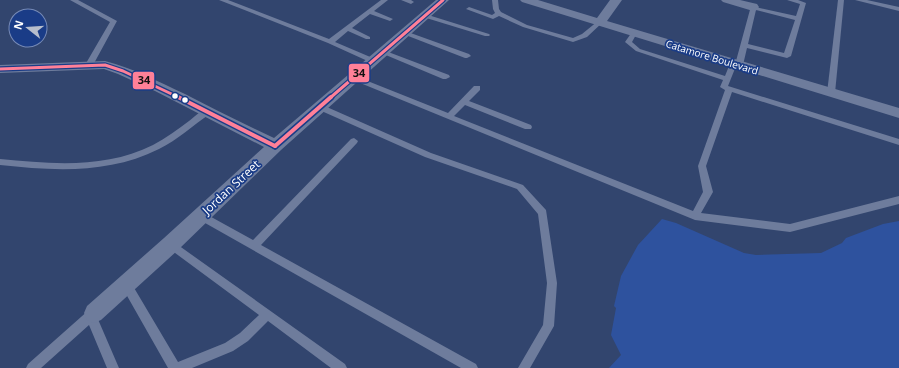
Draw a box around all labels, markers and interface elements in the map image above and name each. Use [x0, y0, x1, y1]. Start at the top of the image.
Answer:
north arrow [8, 8, 48, 48]
text: N [9, 18, 26, 31]
street label: Catamore Boulevard [664, 36, 760, 78]
line badge: 34 [348, 63, 370, 83]
text: 34 [353, 65, 366, 80]
line badge: 34 [132, 71, 155, 90]
text: 34 [138, 72, 151, 87]
unlabelled marker [170, 91, 180, 101]
unlabelled marker [180, 95, 190, 105]
street label: Jordan Street [198, 156, 264, 219]

